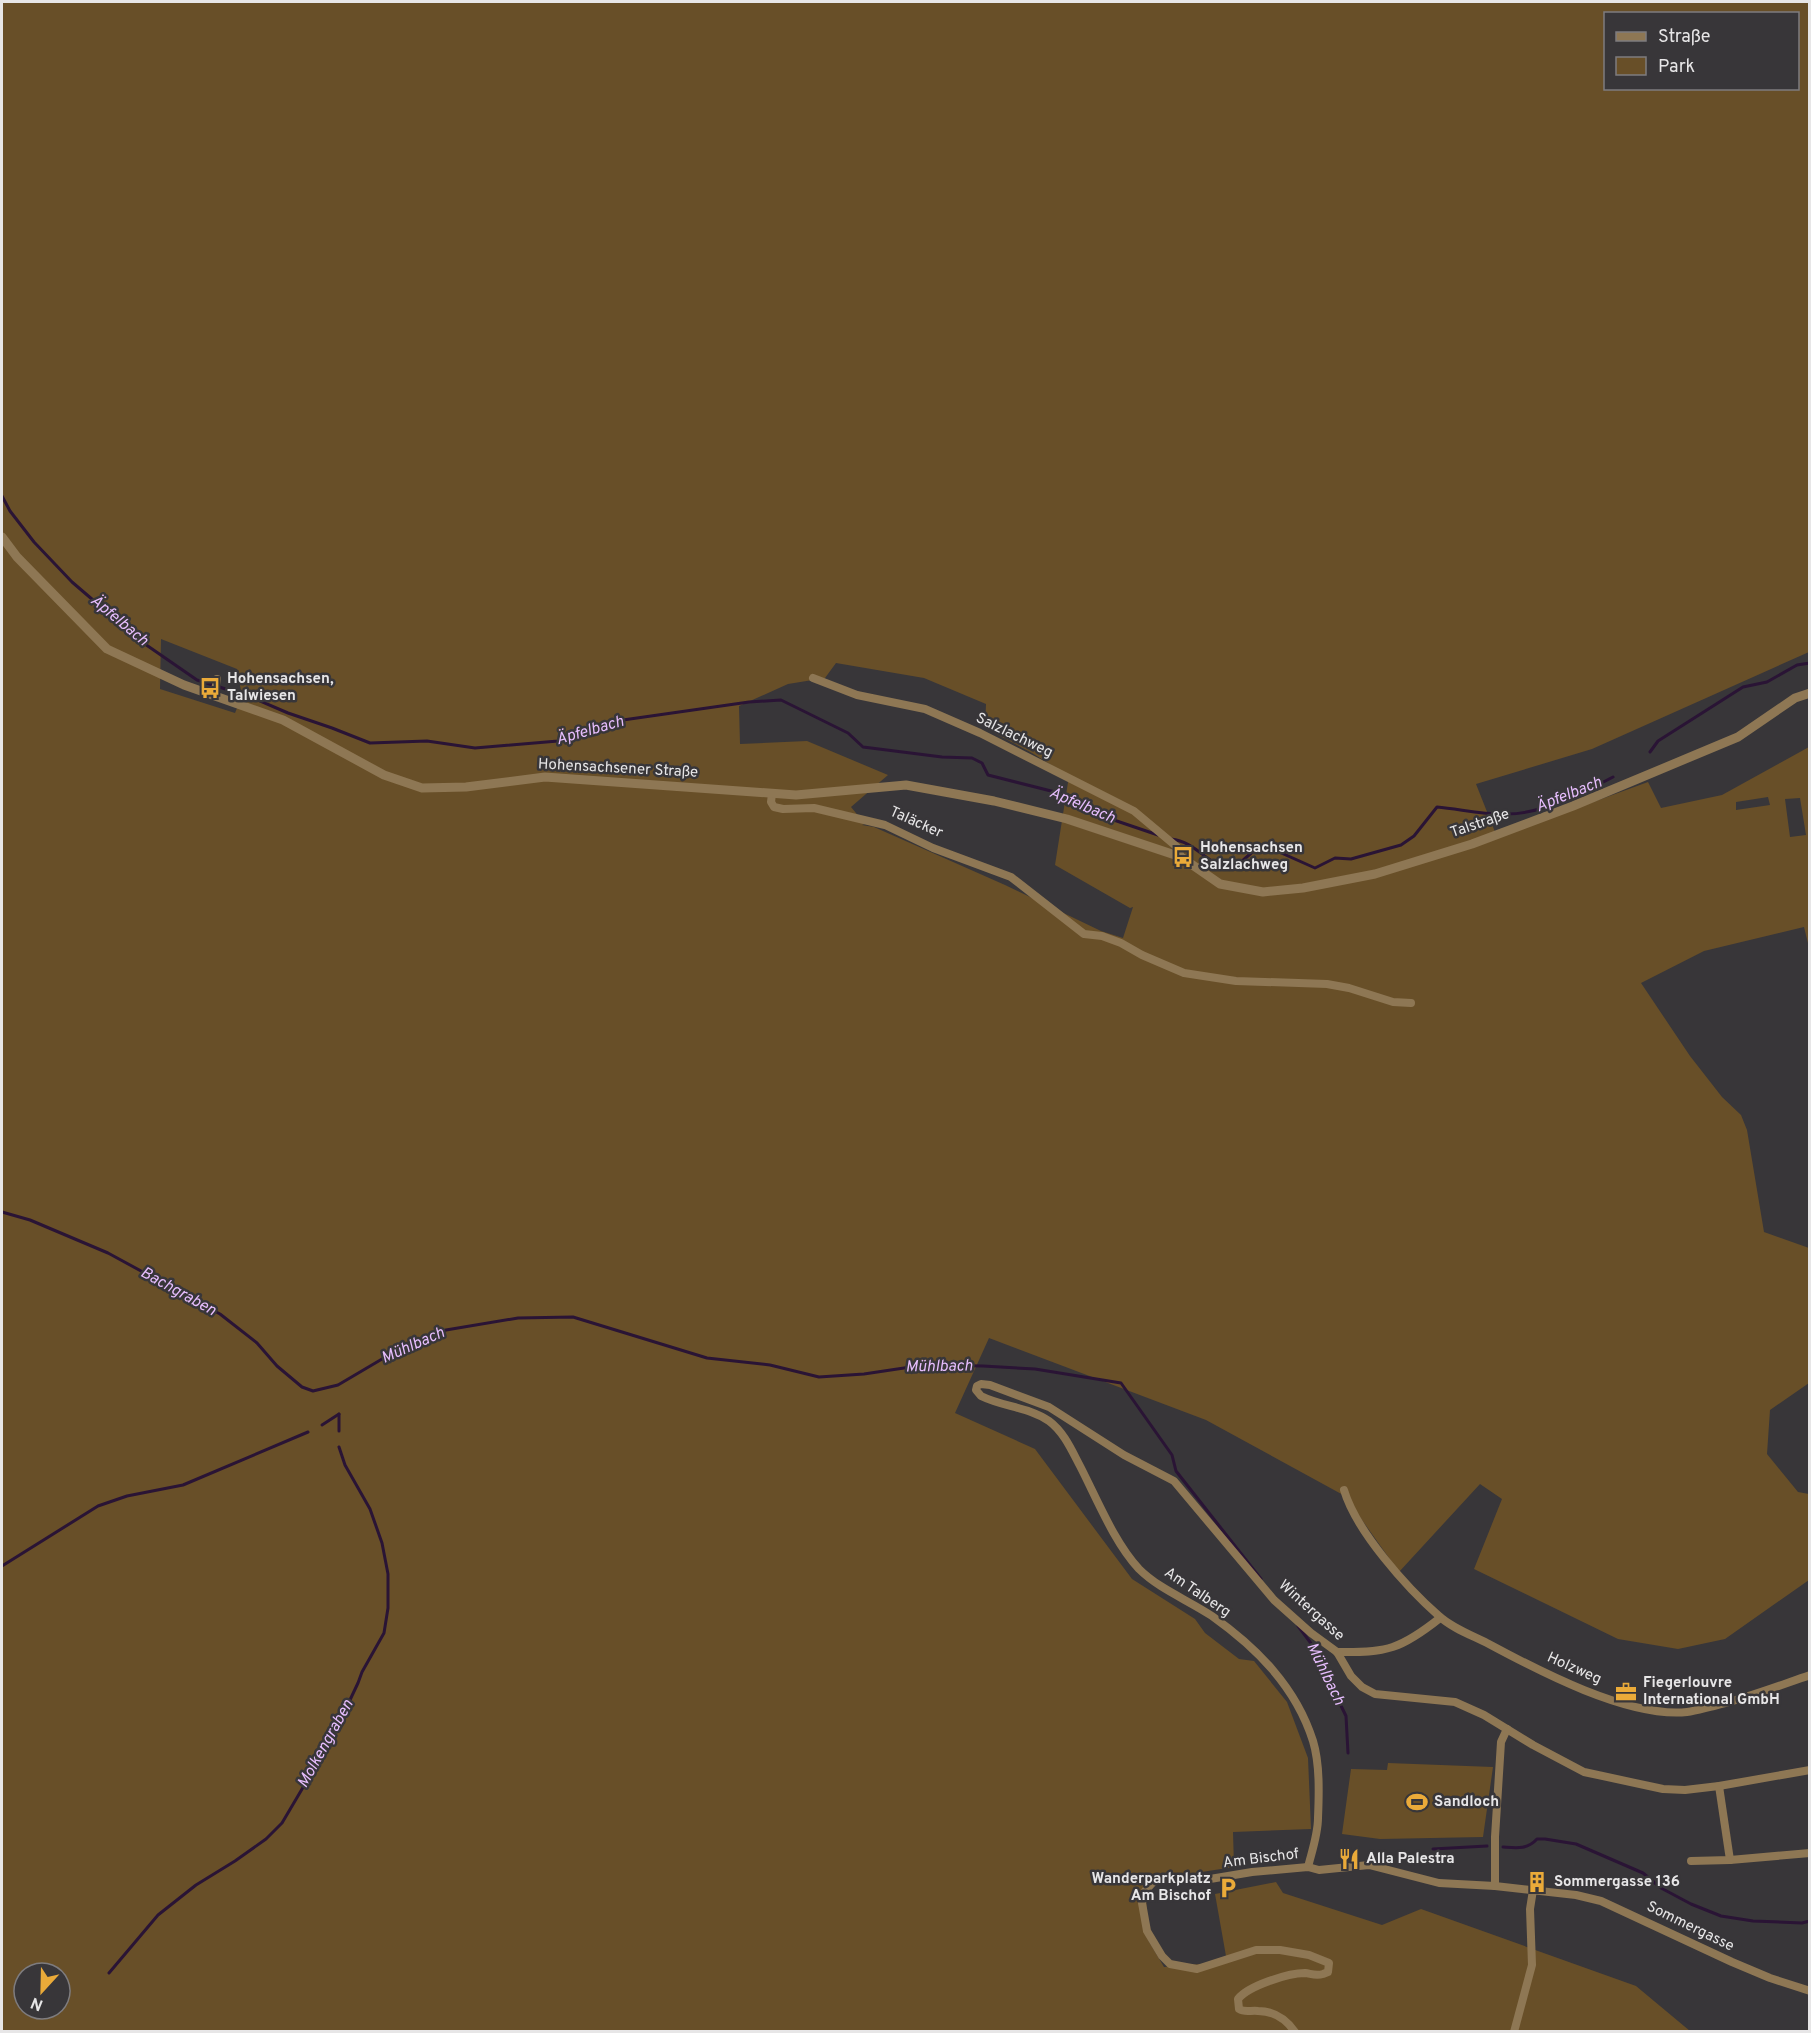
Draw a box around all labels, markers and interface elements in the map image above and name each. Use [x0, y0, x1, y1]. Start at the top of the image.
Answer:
legend [1604, 12, 1799, 90]
text: Straße [1658, 26, 1710, 49]
text: Park [1658, 56, 1695, 79]
water label: Äpfelbach [86, 590, 153, 651]
place label: Hohensachsen, Talwiesen [227, 670, 334, 706]
bus stop icon: Hohensachsen, Talwiesen [198, 676, 222, 700]
street label: Salzlachweg [972, 709, 1056, 763]
water label: Äpfelbach [554, 711, 626, 750]
street label: Hohensachsener Straße [538, 755, 698, 783]
water label: Äpfelbach [1533, 772, 1605, 817]
water label: Äpfelbach [1046, 782, 1119, 829]
street label: Taläcker [886, 803, 946, 843]
street label: Talstraße [1448, 805, 1512, 843]
place label: Hohensachsen Salzlachweg [1200, 839, 1303, 875]
bus stop icon: Hohensachsen Salzlachweg [1171, 845, 1195, 869]
water label: Bachgraben [137, 1263, 220, 1321]
water label: Mühlbach [378, 1323, 448, 1369]
water label: Mühlbach [905, 1356, 973, 1378]
street label: Am Talberg [1160, 1564, 1234, 1622]
street label: Wintergasse [1274, 1576, 1348, 1646]
water label: Mühlbach [1301, 1639, 1349, 1709]
street label: Holzweg [1544, 1649, 1604, 1689]
place label: Fiegerlouvre International GmbH [1643, 1674, 1780, 1710]
office icon: Fiegerlouvre International GmbH [1614, 1680, 1638, 1704]
water label: Molkengraben [293, 1696, 359, 1792]
sports icon: Sandloch [1405, 1790, 1429, 1814]
place label: Sandloch [1434, 1793, 1499, 1812]
street label: Am Bischof [1222, 1845, 1300, 1873]
restaurant icon: Alla Palestra [1337, 1847, 1361, 1871]
place label: Alla Palestra [1366, 1850, 1455, 1869]
place label: Wanderparkplatz Am Bischof [1092, 1870, 1212, 1906]
building icon: Sommergasse 136 [1525, 1870, 1549, 1894]
place label: Sommergasse 136 [1554, 1873, 1680, 1892]
parking icon: Wanderparkplatz Am Bischof [1216, 1876, 1240, 1900]
street label: Sommergasse [1643, 1898, 1737, 1956]
north arrow [12, 1961, 72, 2021]
text: N [28, 1992, 46, 2014]

